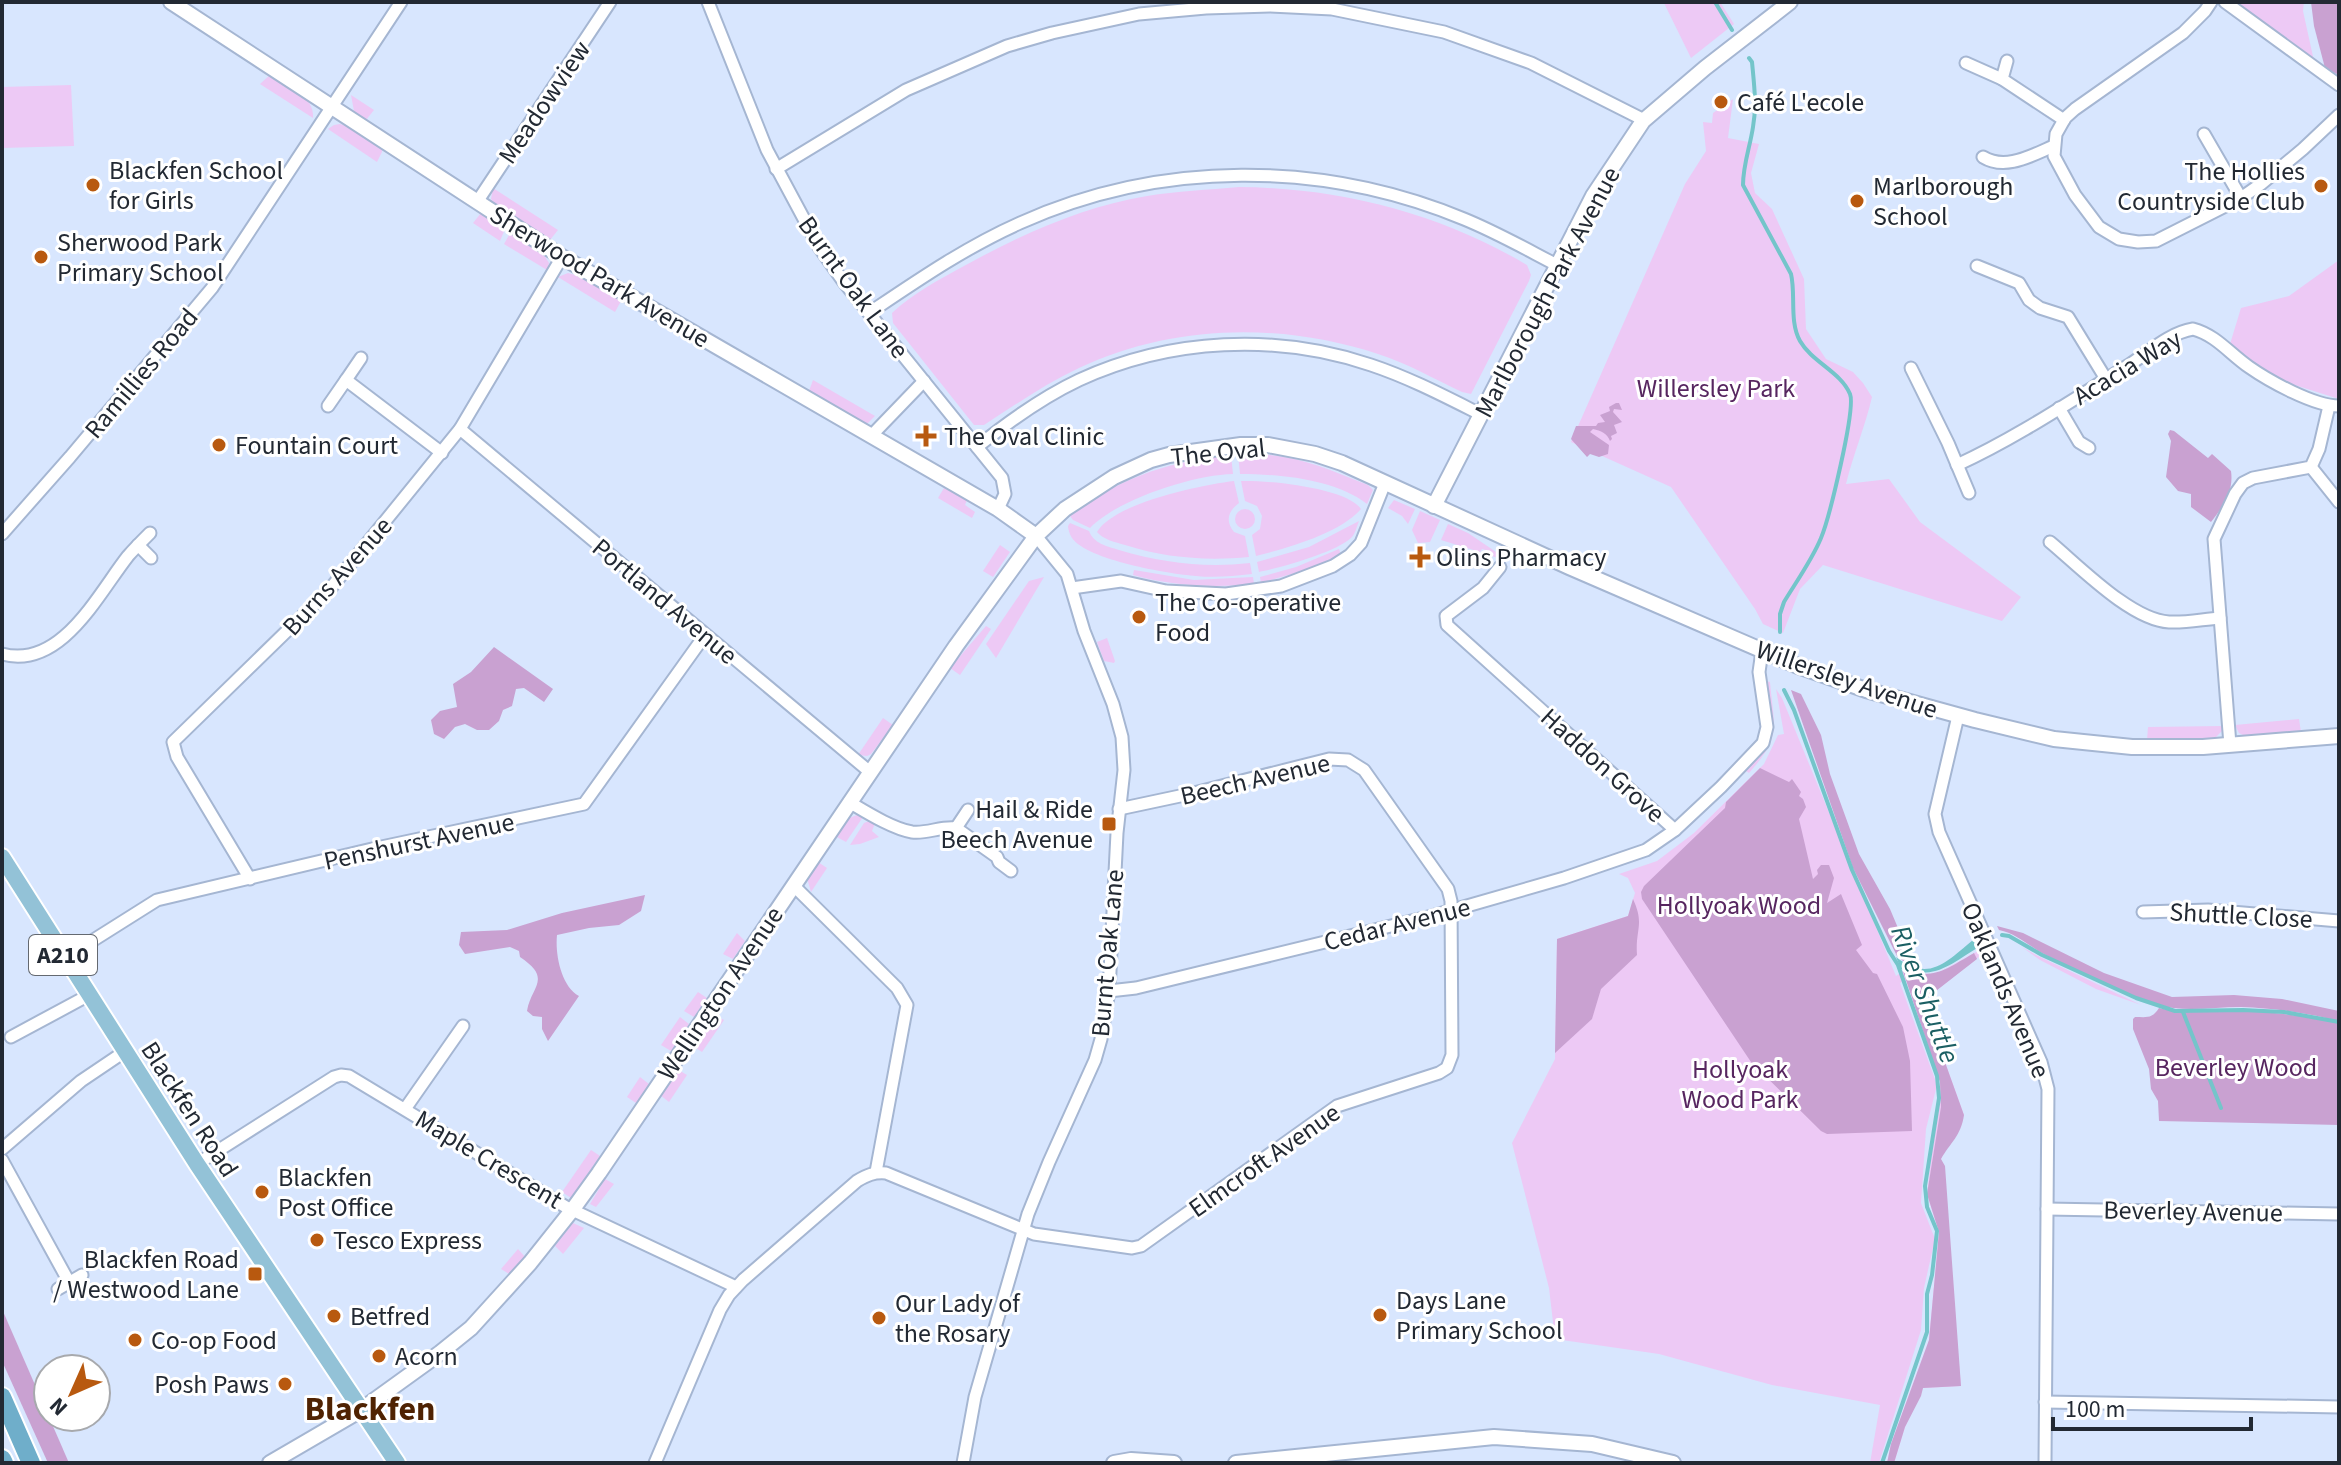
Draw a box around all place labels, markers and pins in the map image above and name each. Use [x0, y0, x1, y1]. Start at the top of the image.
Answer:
place label: Café L'ecole [1737, 84, 1864, 121]
marker: Café L'ecole [1712, 93, 1730, 111]
place label: Blackfen School for Girls [109, 152, 283, 219]
place label: The Hollies Countryside Club [2117, 153, 2305, 220]
place label: Marlborough School [1873, 168, 2013, 235]
marker: Blackfen School for Girls [84, 176, 102, 194]
marker: The Hollies Countryside Club [2312, 177, 2330, 195]
marker: Marlborough School [1848, 192, 1866, 210]
place label: Sherwood Park Primary School [57, 224, 224, 291]
marker: Sherwood Park Primary School [32, 248, 50, 266]
place label: The Oval Clinic [944, 418, 1104, 455]
marker: The Oval Clinic [915, 425, 937, 447]
place label: Fountain Court [235, 427, 398, 464]
marker: Fountain Court [210, 436, 228, 454]
place label: Olins Pharmacy [1436, 539, 1606, 576]
marker: Olins Pharmacy [1411, 548, 1429, 566]
place label: The Co-operative Food [1155, 584, 1341, 651]
marker: The Co-operative Food [1130, 608, 1148, 626]
place label: Hail & Ride Beech Avenue [941, 791, 1093, 858]
marker: Hail & Ride Beech Avenue [1100, 815, 1118, 833]
place label: Blackfen Post Office [278, 1159, 393, 1226]
marker: Blackfen Post Office [253, 1183, 271, 1201]
place label: Tesco Express [333, 1222, 482, 1259]
marker: Tesco Express [308, 1231, 326, 1249]
place label: Blackfen Road / Westwood Lane [53, 1241, 239, 1308]
marker: Blackfen Road / Westwood Lane [246, 1265, 264, 1283]
place label: Days Lane Primary School [1396, 1282, 1563, 1349]
place label: Our Lady of the Rosary [895, 1285, 1021, 1352]
place label: Betfred [350, 1298, 430, 1335]
marker: Days Lane Primary School [1371, 1306, 1389, 1324]
marker: Betfred [325, 1307, 343, 1325]
marker: Our Lady of the Rosary [870, 1309, 888, 1327]
place label: Co-op Food [151, 1322, 277, 1359]
marker: Co-op Food [126, 1331, 144, 1349]
place label: Acorn [395, 1338, 458, 1375]
marker: Acorn [370, 1347, 388, 1365]
place label: Posh Paws [154, 1366, 269, 1403]
marker: Posh Paws [276, 1375, 294, 1393]

